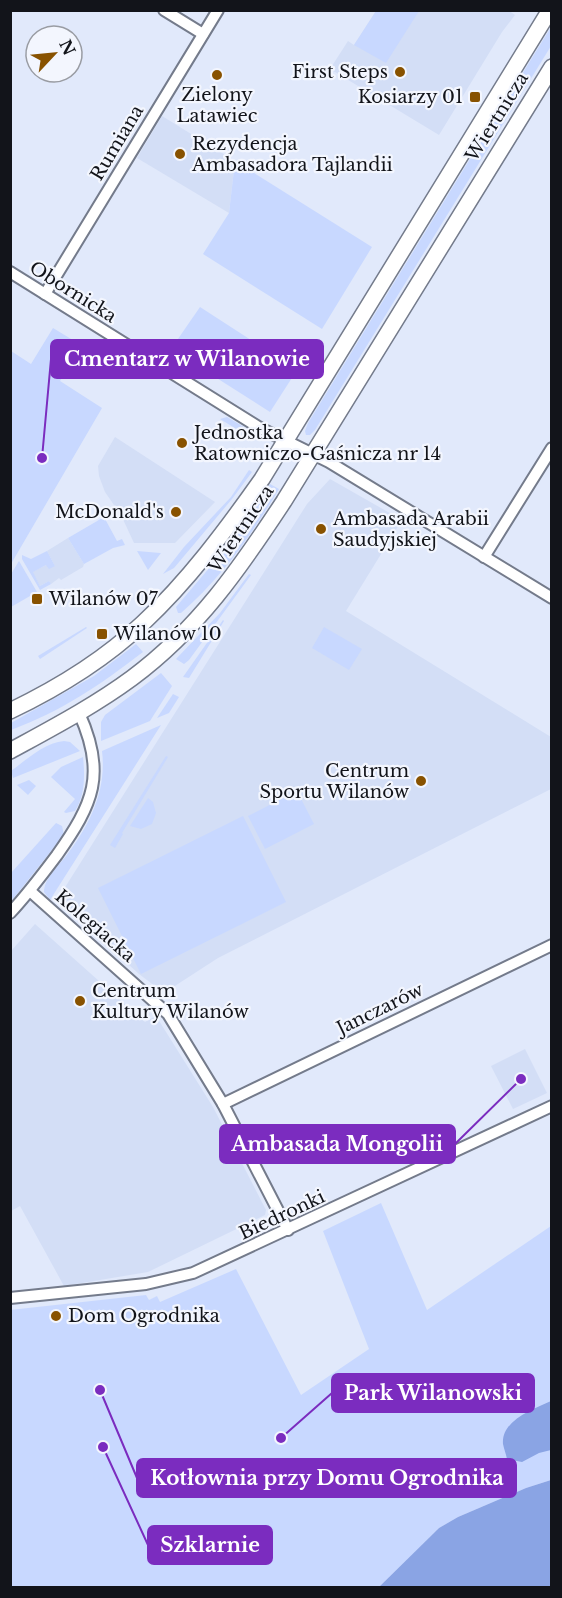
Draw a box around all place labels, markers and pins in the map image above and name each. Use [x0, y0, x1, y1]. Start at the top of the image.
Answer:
place label: First Steps [292, 61, 388, 83]
marker: First Steps [393, 65, 407, 79]
marker: Zielony Latawiec [210, 68, 224, 82]
place label: Zielony Latawiec [177, 84, 258, 127]
place label: Kosiarzy 01 [358, 86, 463, 108]
marker: Kosiarzy 01 [468, 90, 482, 104]
place label: Rezydencja Ambasadora Tajlandii [191, 133, 393, 176]
marker: Rezydencja Ambasadora Tajlandii [173, 147, 187, 161]
callout: Cmentarz w Wilanowie [51, 340, 323, 378]
place label: Jednostka Ratowniczo-Gaśnicza nr 14 [192, 422, 441, 465]
marker: Jednostka Ratowniczo-Gaśnicza nr 14 [175, 436, 189, 450]
place label: McDonald's [55, 501, 164, 523]
marker: McDonald's [169, 505, 183, 519]
place label: Ambasada Arabii Saudyjskiej [332, 508, 489, 551]
marker: Ambasada Arabii Saudyjskiej [314, 522, 328, 536]
place label: Wilanów 07 [48, 588, 159, 610]
marker: Wilanów 07 [30, 592, 44, 606]
place label: Wilanów 10 [113, 623, 222, 645]
marker: Wilanów 10 [95, 627, 109, 641]
place label: Centrum Sportu Wilanów [259, 760, 410, 803]
marker: Centrum Sportu Wilanów [414, 774, 428, 788]
place label: Centrum Kultury Wilanów [92, 980, 249, 1023]
marker: Centrum Kultury Wilanów [73, 994, 87, 1008]
callout: Ambasada Mongolii [220, 1125, 455, 1163]
place label: Dom Ogrodnika [68, 1305, 220, 1327]
marker: Dom Ogrodnika [49, 1309, 63, 1323]
callout: Park Wilanowski [332, 1374, 534, 1412]
callout: Kotłownia przy Domu Ogrodnika [137, 1459, 516, 1497]
callout: Szklarnie [148, 1526, 272, 1564]

